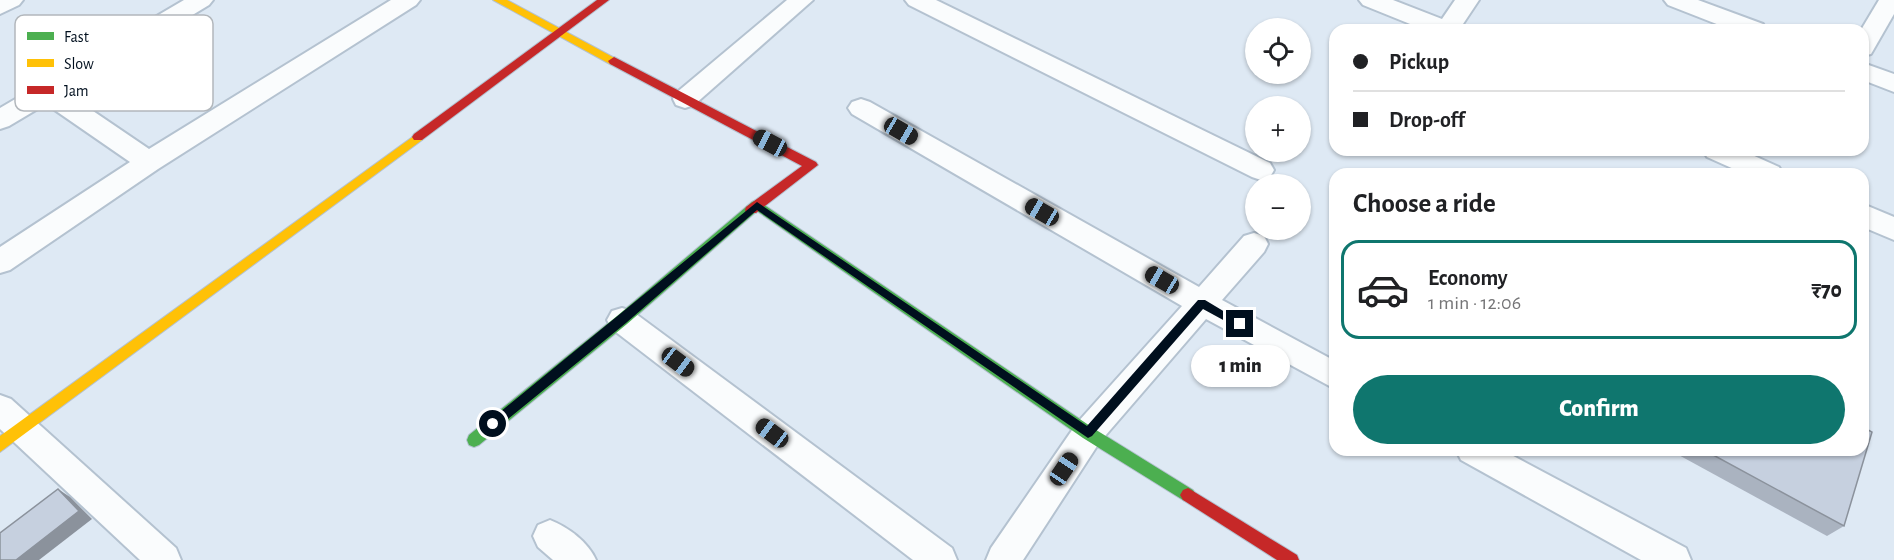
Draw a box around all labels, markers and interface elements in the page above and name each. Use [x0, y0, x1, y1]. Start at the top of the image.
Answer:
legend [15, 15, 213, 111]
map controls [1245, 18, 1311, 240]
button: locate [1245, 18, 1311, 84]
text: Fast [64, 29, 89, 45]
text: Pickup [1389, 51, 1449, 73]
text: Slow [64, 56, 94, 72]
text: Jam [64, 83, 89, 99]
button: + [1245, 96, 1311, 162]
text: Drop-off [1389, 109, 1465, 131]
car [881, 114, 921, 148]
car [750, 127, 790, 159]
button: − [1245, 174, 1311, 240]
text: Choose a ride [1353, 190, 1496, 217]
car [1022, 195, 1062, 229]
car [1142, 263, 1182, 297]
icon: car [1356, 263, 1410, 317]
text: Economy [1428, 267, 1508, 289]
text: ₹70 [1811, 279, 1842, 301]
text: 1 min · 12:06 [1428, 293, 1521, 313]
route end [1226, 310, 1253, 337]
car [658, 344, 698, 380]
callout: 1 min [1190, 345, 1290, 387]
text: 1 min [1219, 356, 1262, 376]
button: Confirm [1353, 375, 1845, 444]
route start [479, 410, 506, 437]
car [752, 415, 792, 451]
car [1046, 449, 1082, 489]

